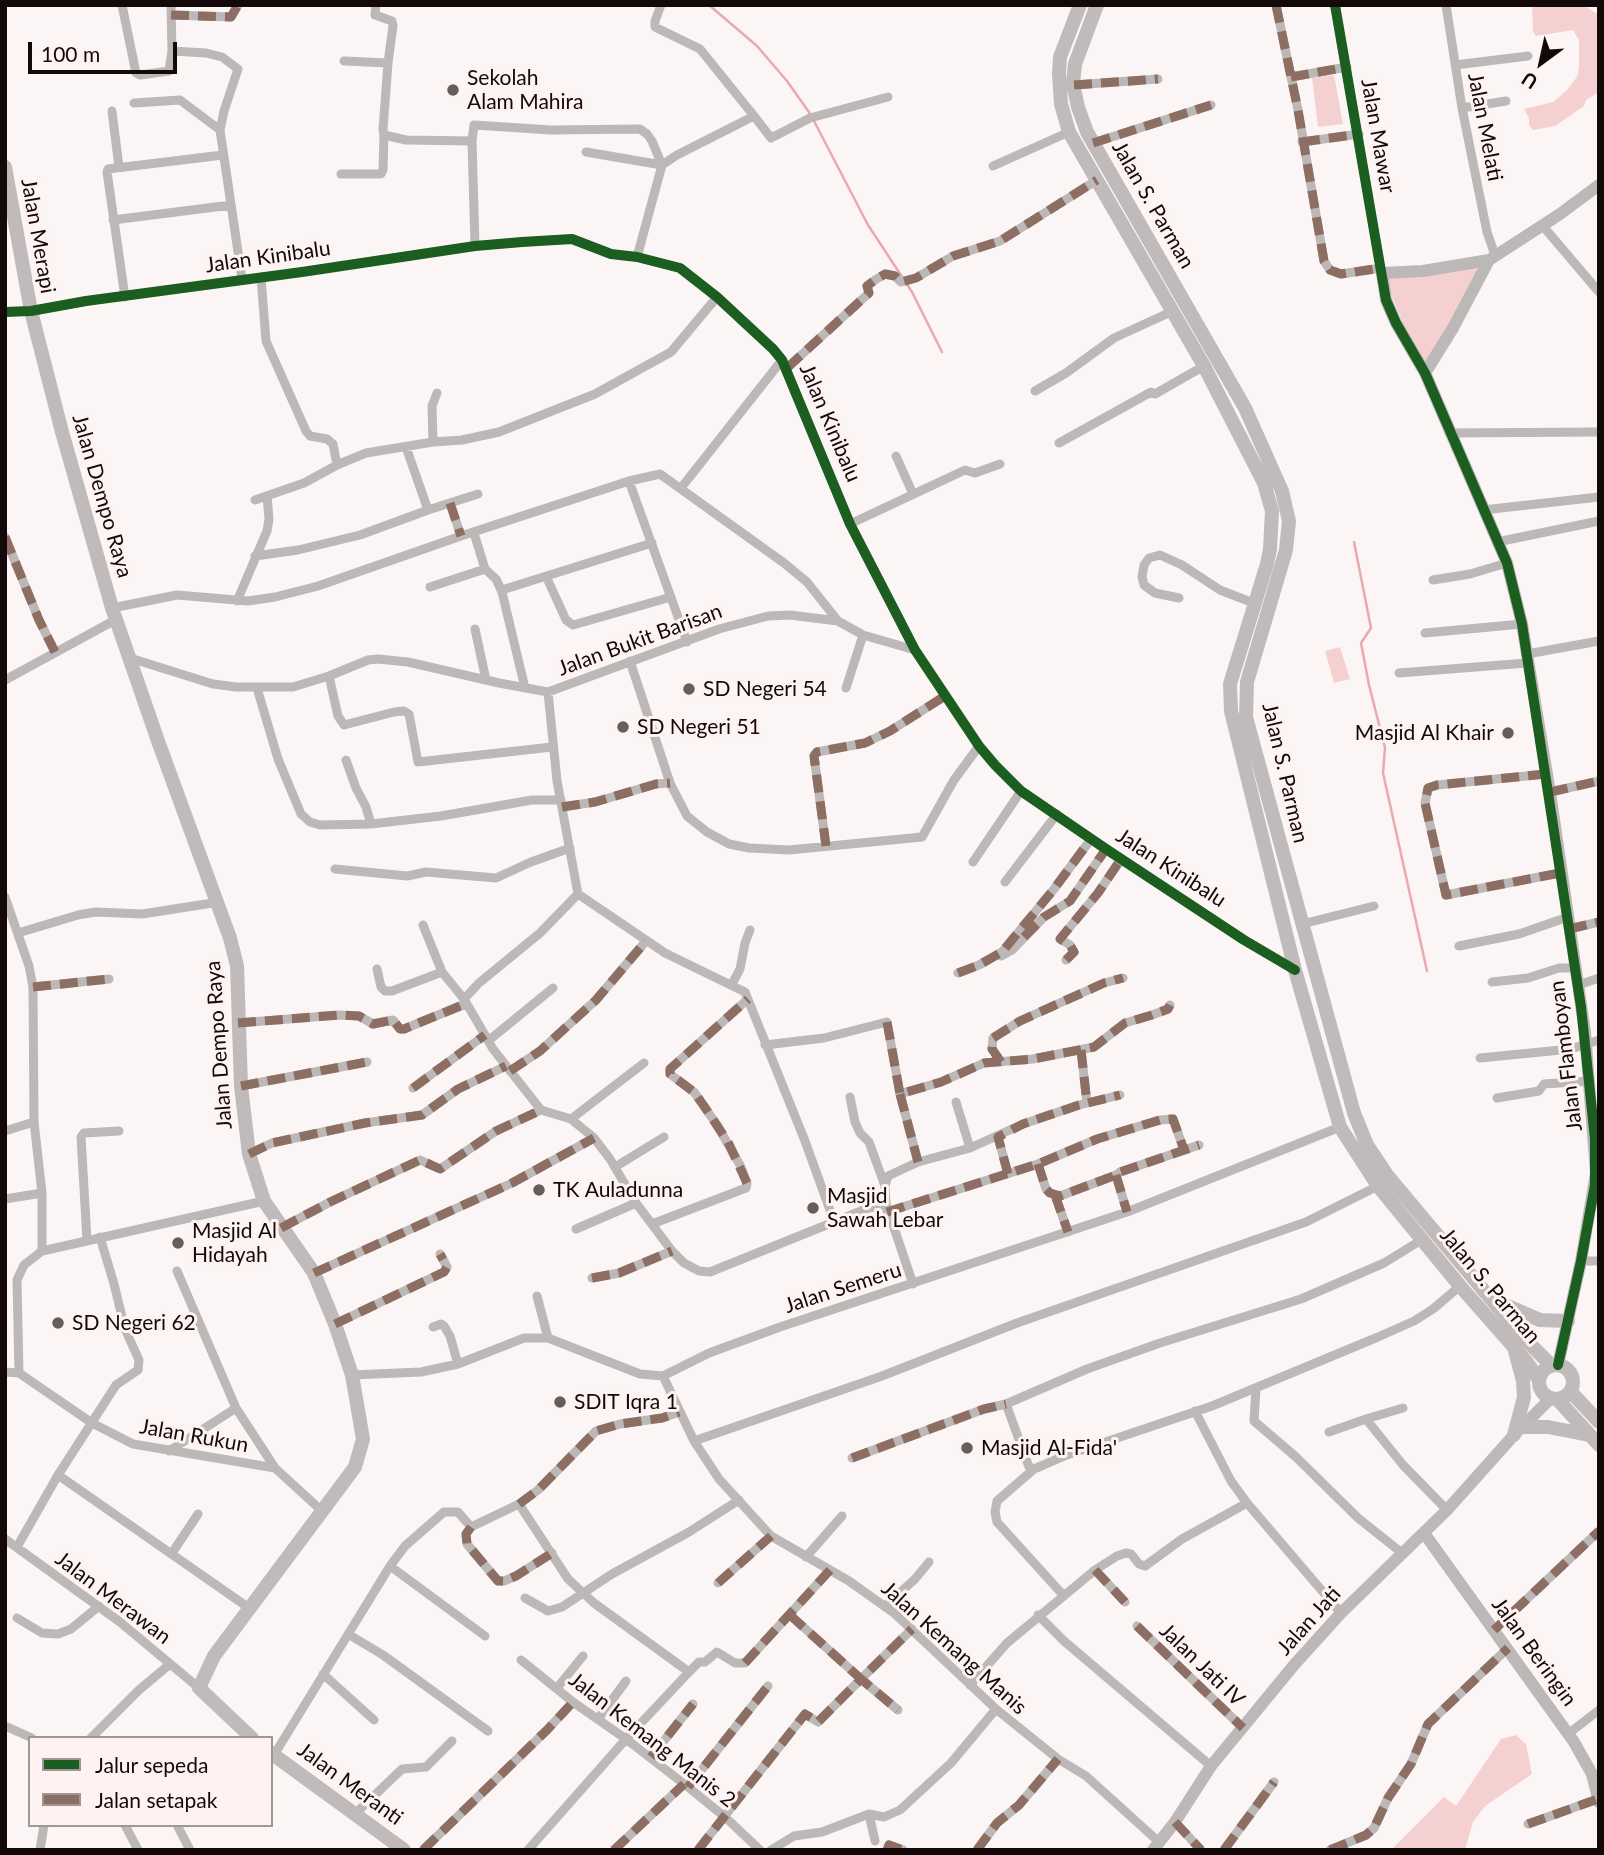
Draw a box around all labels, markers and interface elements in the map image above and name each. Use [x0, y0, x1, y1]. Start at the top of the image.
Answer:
scale bar [32, 28, 180, 72]
north arrow [1506, 28, 1576, 98]
text: 100 m [41, 41, 100, 66]
place label: Sekolah Alam Mahira [467, 65, 584, 115]
text: U [1517, 68, 1541, 95]
street label: Jalan Melati [1462, 71, 1508, 183]
street label: Jalan Mawar [1356, 77, 1400, 195]
marker: Sekolah Alam Mahira [445, 82, 461, 98]
street label: Jalan S. Parman [1106, 137, 1200, 273]
street label: Jalan Merapi [15, 177, 61, 295]
street label: Jalan Kinibalu [204, 236, 332, 278]
street label: Jalan Kinibalu [794, 360, 866, 486]
street label: Jalan Dempo Raya [67, 411, 137, 581]
street label: Jalan Bukit Barisan [554, 599, 726, 681]
place label: SD Negeri 54 [703, 676, 827, 702]
marker: SD Negeri 54 [681, 681, 697, 697]
street label: Jalan S. Parman [1257, 701, 1313, 845]
place label: SD Negeri 51 [637, 714, 761, 740]
marker: SD Negeri 51 [615, 719, 631, 735]
place label: Masjid Al Khair [1355, 720, 1494, 746]
marker: Masjid Al Khair [1500, 725, 1516, 741]
street label: Jalan Kinibalu [1111, 823, 1231, 913]
street label: Jalan Dempo Raya [201, 960, 237, 1130]
street label: Jalan Flamboyan [1544, 979, 1588, 1133]
place label: TK Auladunna [553, 1177, 683, 1203]
marker: TK Auladunna [531, 1182, 547, 1198]
place label: Masjid Sawah Lebar [827, 1183, 943, 1233]
marker: Masjid Sawah Lebar [805, 1200, 821, 1216]
place label: Masjid Al Hidayah [192, 1218, 277, 1268]
street label: Jalan S. Parman [1434, 1223, 1546, 1349]
marker: Masjid Al Hidayah [170, 1235, 186, 1251]
street label: Jalan Semeru [781, 1257, 905, 1319]
place label: SD Negeri 62 [72, 1310, 196, 1336]
marker: SD Negeri 62 [50, 1315, 66, 1331]
place label: SDIT Iqra 1 [574, 1389, 678, 1415]
marker: SDIT Iqra 1 [552, 1394, 568, 1410]
street label: Jalan Rukun [138, 1414, 250, 1458]
place label: Masjid Al-Fida' [981, 1435, 1117, 1461]
marker: Masjid Al-Fida' [959, 1440, 975, 1456]
street label: Jalan Merawan [50, 1546, 176, 1650]
street label: Jalan Kemang Manis [876, 1576, 1032, 1720]
street label: Jalan Jati [1272, 1582, 1346, 1660]
street label: Jalan Beringin [1486, 1593, 1582, 1711]
street label: Jalan Jati IV [1154, 1618, 1250, 1712]
street label: Jalan Kemang Manis 2 [564, 1667, 740, 1813]
legend [28, 1736, 273, 1827]
street label: Jalan Meranti [292, 1737, 408, 1831]
text: Jalur sepeda [95, 1752, 208, 1777]
text: Jalan setapak [95, 1787, 217, 1812]

